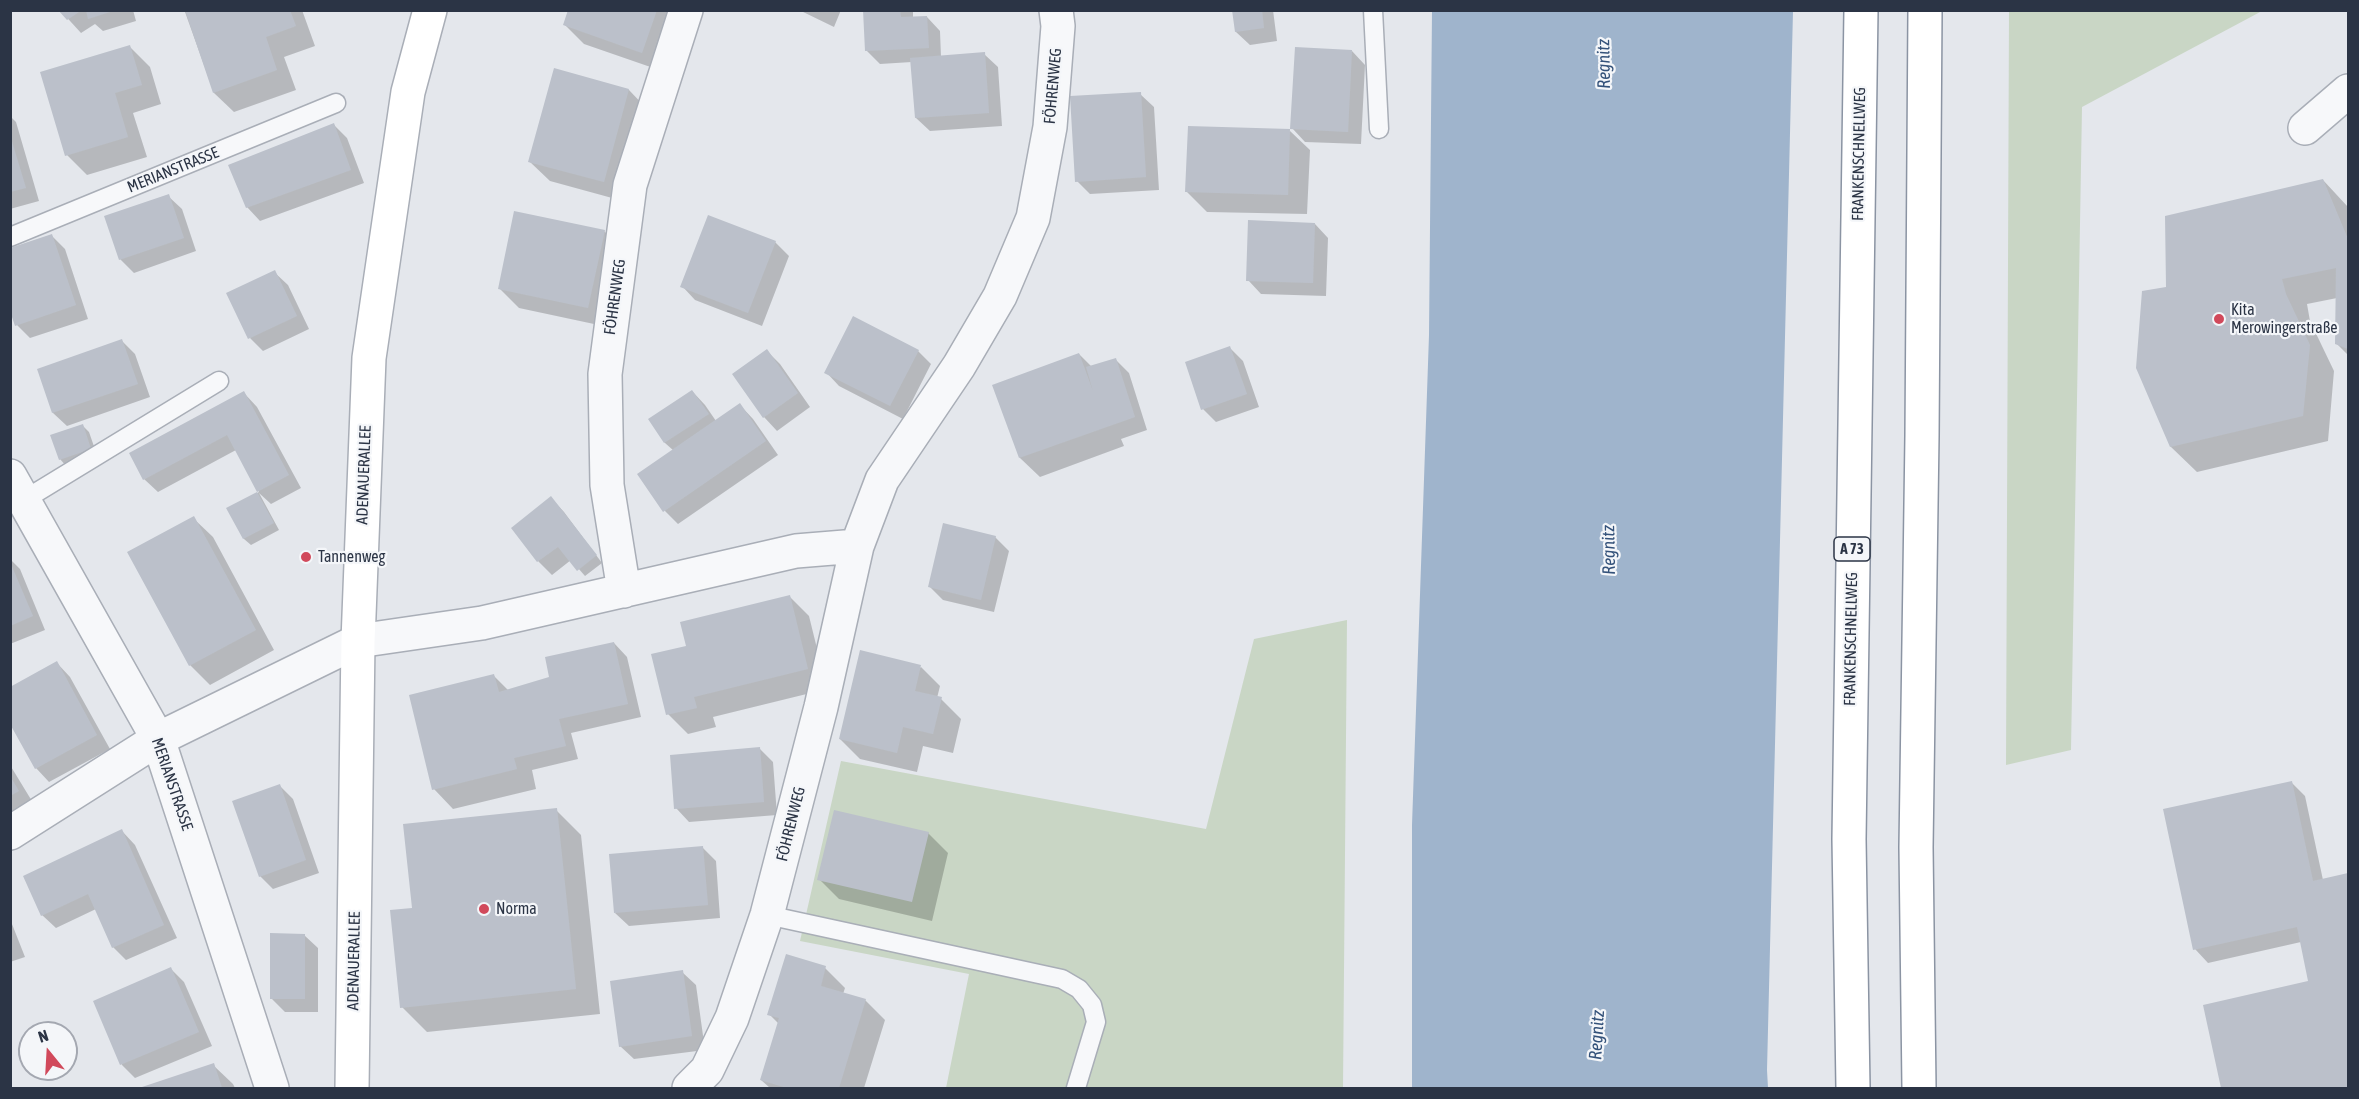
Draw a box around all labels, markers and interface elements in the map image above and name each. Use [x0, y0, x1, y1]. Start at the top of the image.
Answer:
water label: Regnitz [1593, 39, 1615, 89]
street label: FÖHRENWEG [1040, 47, 1066, 125]
street label: FRANKENSCHNELLWEG [1848, 87, 1870, 221]
street label: MERIANSTRASSE [125, 143, 221, 197]
street label: FÖHRENWEG [600, 258, 630, 336]
place label: Kita Merowingerstraße [2231, 300, 2337, 338]
marker: Kita Merowingerstraße [2212, 312, 2226, 326]
street label: ADENAUERALLEE [353, 425, 375, 525]
water label: Regnitz [1598, 525, 1620, 575]
road number: A 73 [1834, 537, 1870, 561]
place label: Tannenweg [318, 547, 385, 567]
marker: Tannenweg [299, 550, 313, 564]
street label: FRANKENSCHNELLWEG [1840, 572, 1862, 706]
street label: MERIANSTRASSE [147, 735, 197, 833]
street label: FÖHRENWEG [772, 785, 810, 863]
place label: Norma [496, 899, 537, 919]
marker: Norma [477, 902, 491, 916]
street label: ADENAUERALLEE [344, 911, 364, 1011]
water label: Regnitz [1585, 1010, 1609, 1060]
north arrow [18, 1021, 78, 1081]
text: N [36, 1026, 50, 1046]

